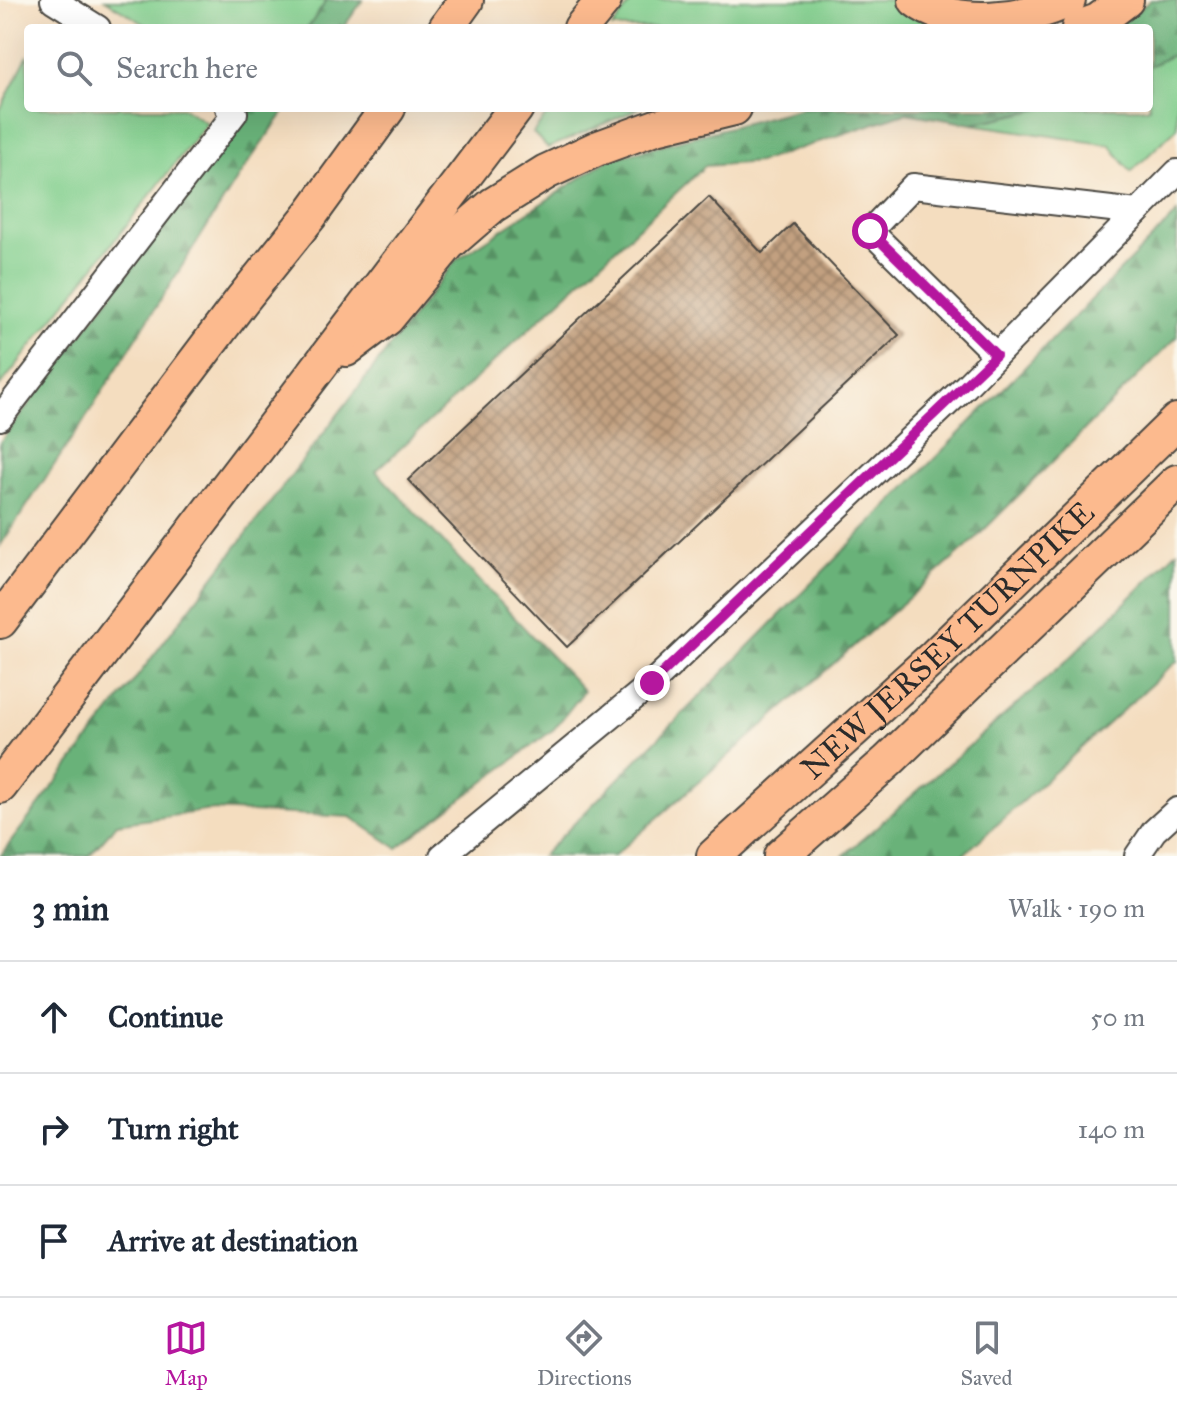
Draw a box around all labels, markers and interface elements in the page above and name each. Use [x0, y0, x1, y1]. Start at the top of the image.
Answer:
search box [24, 24, 1153, 112]
icon: search [52, 46, 96, 90]
text: Search here [116, 50, 258, 86]
route start [852, 213, 888, 249]
street label: NEW JERSEY TURNPIKE [793, 493, 1102, 787]
route end [634, 665, 670, 701]
text: 3 min [32, 888, 109, 929]
text: Walk · 190 m [1008, 892, 1145, 924]
icon: ahead [32, 995, 76, 1039]
text: Continue [108, 999, 223, 1035]
text: 50 m [1090, 1001, 1145, 1033]
icon: right [32, 1107, 76, 1151]
text: Turn right [108, 1111, 239, 1147]
text: 140 m [1078, 1113, 1145, 1145]
icon: arrive [32, 1219, 76, 1263]
text: Arrive at destination [108, 1223, 358, 1259]
tab: Map [164, 1316, 208, 1391]
tab: Directions [537, 1316, 632, 1391]
tab: Saved [960, 1316, 1013, 1391]

